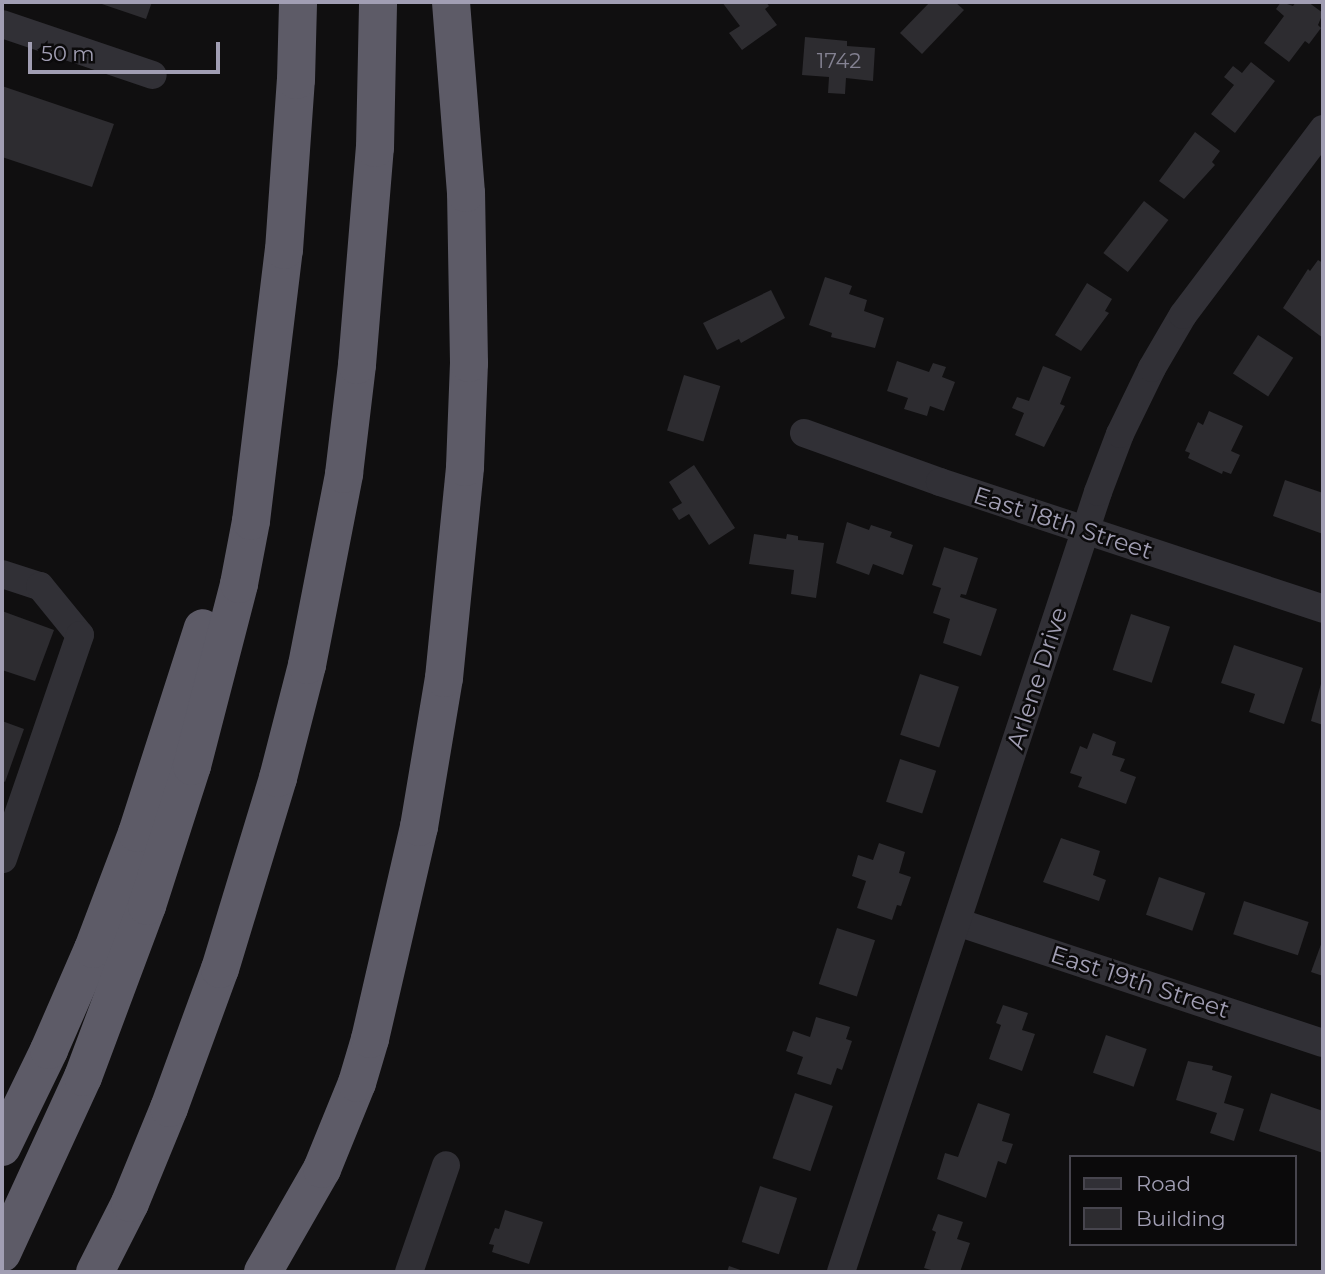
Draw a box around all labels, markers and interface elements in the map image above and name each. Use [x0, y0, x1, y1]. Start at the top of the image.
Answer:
scale bar [32, 28, 224, 72]
text: 50 m [41, 41, 95, 66]
house number: 1742 [817, 48, 861, 74]
street label: East 18th Street [970, 480, 1156, 566]
street label: Arlene Drive [1001, 603, 1073, 753]
street label: East 19th Street [1047, 940, 1233, 1024]
legend [1070, 1155, 1297, 1246]
text: Road [1136, 1171, 1191, 1196]
text: Building [1136, 1206, 1226, 1231]

